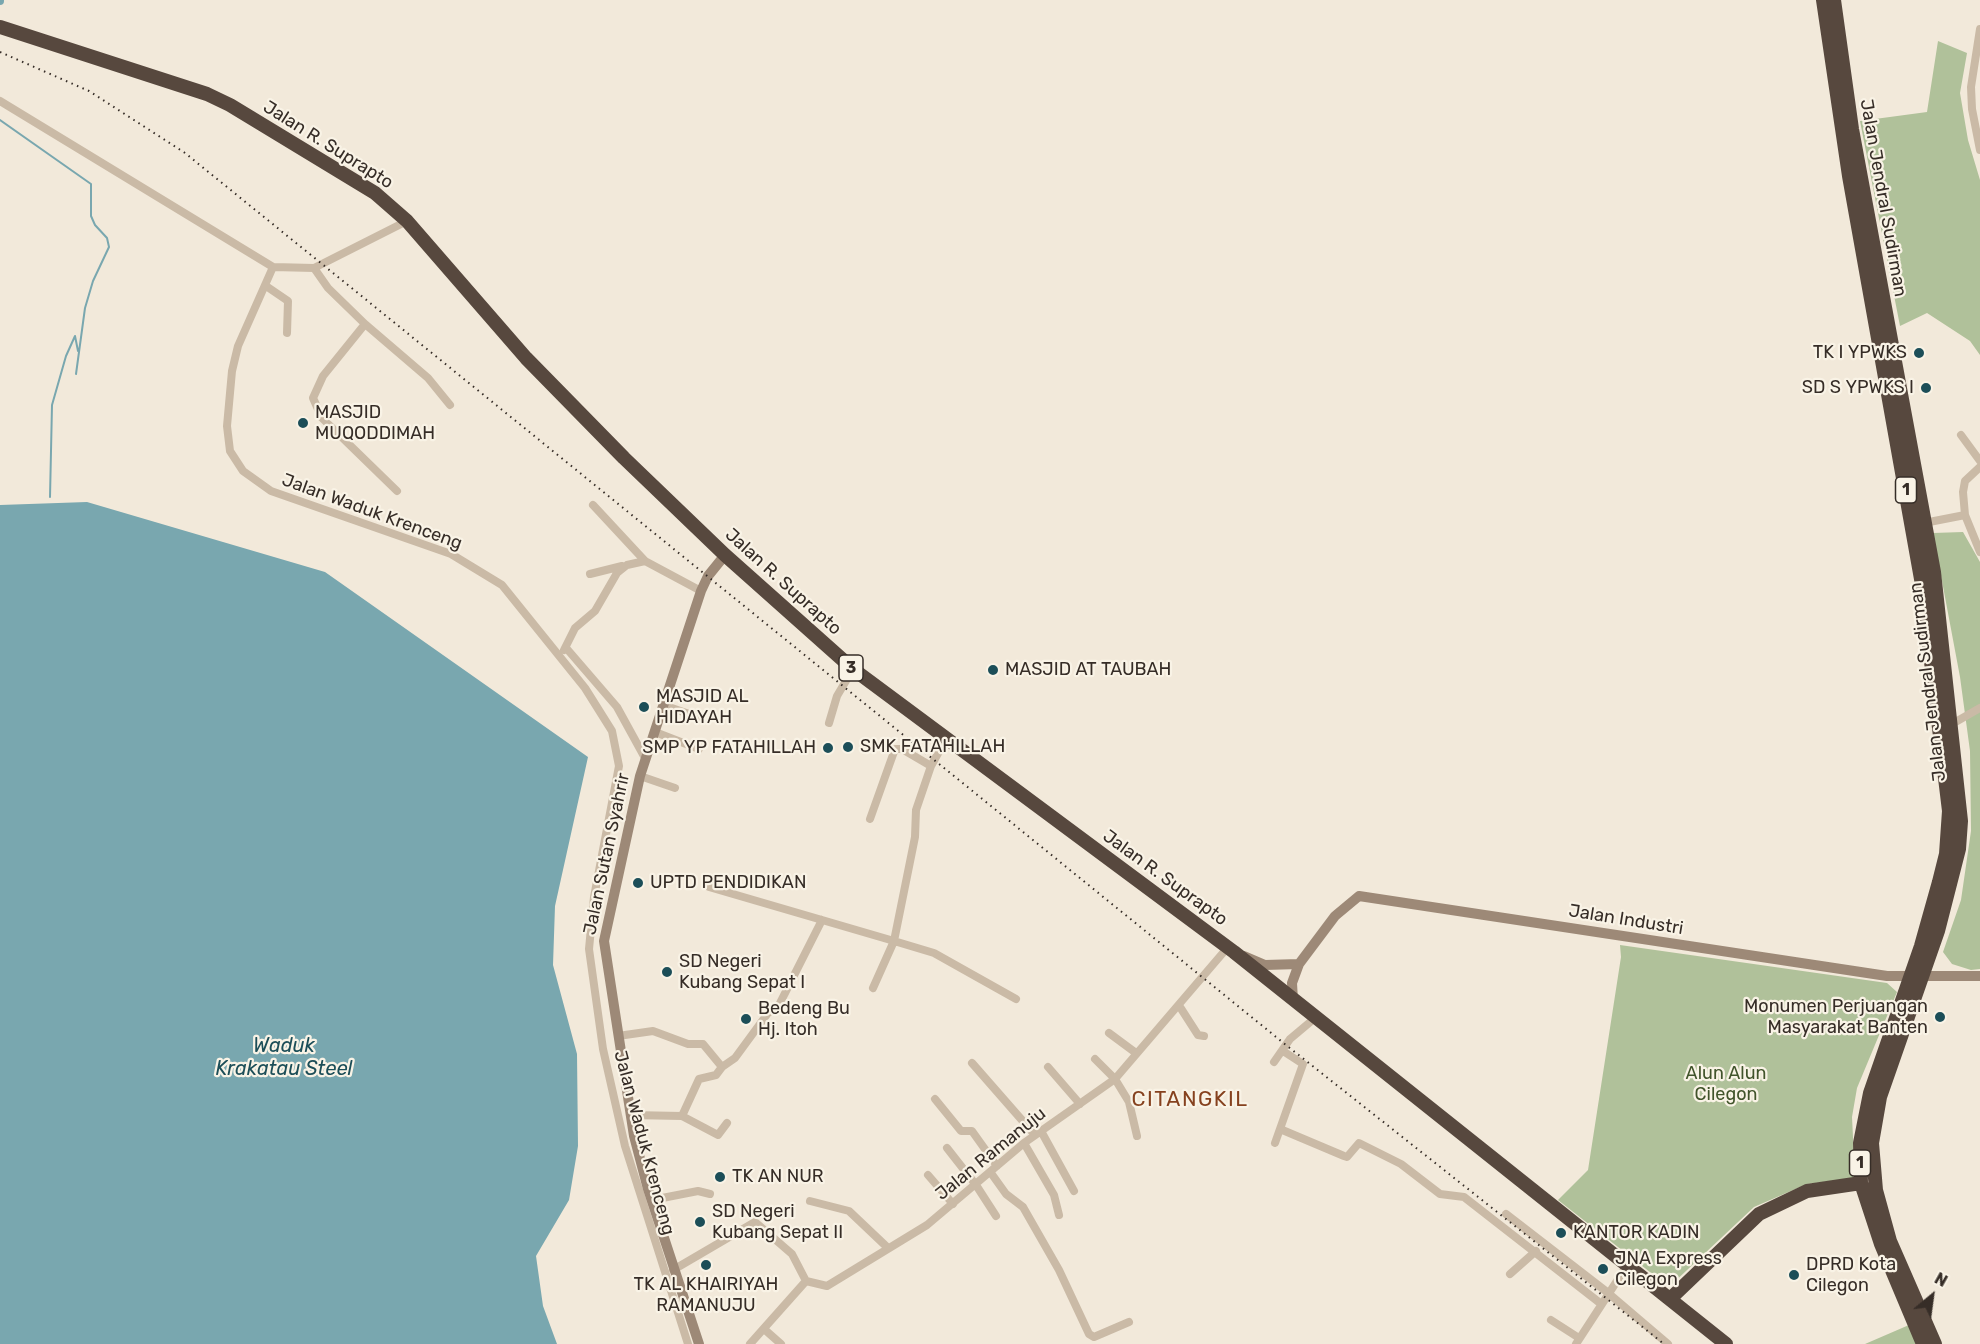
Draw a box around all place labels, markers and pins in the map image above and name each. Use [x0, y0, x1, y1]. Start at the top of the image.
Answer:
place label: TK I YPWKS [1813, 342, 1907, 364]
marker: TK I YPWKS [1912, 346, 1926, 360]
place label: SD S YPWKS I [1802, 377, 1914, 399]
marker: SD S YPWKS I [1919, 381, 1933, 395]
place label: MASJID MUQODDIMAH [315, 402, 435, 444]
marker: MASJID MUQODDIMAH [296, 416, 310, 430]
place label: MASJID AT TAUBAH [1005, 659, 1171, 681]
marker: MASJID AT TAUBAH [986, 663, 1000, 677]
place label: MASJID AL HIDAYAH [656, 686, 749, 728]
marker: MASJID AL HIDAYAH [637, 700, 651, 714]
place label: SMK FATAHILLAH [860, 736, 1005, 758]
place label: SMP YP FATAHILLAH [642, 737, 816, 759]
marker: SMK FATAHILLAH [841, 740, 855, 754]
marker: SMP YP FATAHILLAH [821, 741, 835, 755]
place label: UPTD PENDIDIKAN [650, 872, 806, 894]
marker: UPTD PENDIDIKAN [631, 876, 645, 890]
place label: SD Negeri Kubang Sepat I [679, 951, 805, 994]
marker: SD Negeri Kubang Sepat I [660, 965, 674, 979]
place label: Monumen Perjuangan Masyarakat Banten [1744, 996, 1928, 1038]
place label: Bedeng Bu Hj. Itoh [758, 998, 850, 1040]
marker: Monumen Perjuangan Masyarakat Banten [1933, 1010, 1947, 1024]
marker: Bedeng Bu Hj. Itoh [739, 1012, 753, 1026]
place label: TK AN NUR [732, 1166, 824, 1188]
marker: TK AN NUR [713, 1170, 727, 1184]
place label: SD Negeri Kubang Sepat II [712, 1201, 843, 1244]
marker: SD Negeri Kubang Sepat II [693, 1215, 707, 1229]
place label: KANTOR KADIN [1573, 1222, 1700, 1244]
marker: KANTOR KADIN [1554, 1226, 1568, 1240]
place label: JNA Express Cilegon [1615, 1248, 1722, 1290]
place label: DPRD Kota Cilegon [1806, 1254, 1896, 1296]
marker: TK AL KHAIRIYAH RAMANUJU [699, 1258, 713, 1272]
marker: JNA Express Cilegon [1596, 1262, 1610, 1276]
marker: DPRD Kota Cilegon [1787, 1268, 1801, 1282]
place label: TK AL KHAIRIYAH RAMANUJU [634, 1274, 778, 1316]

